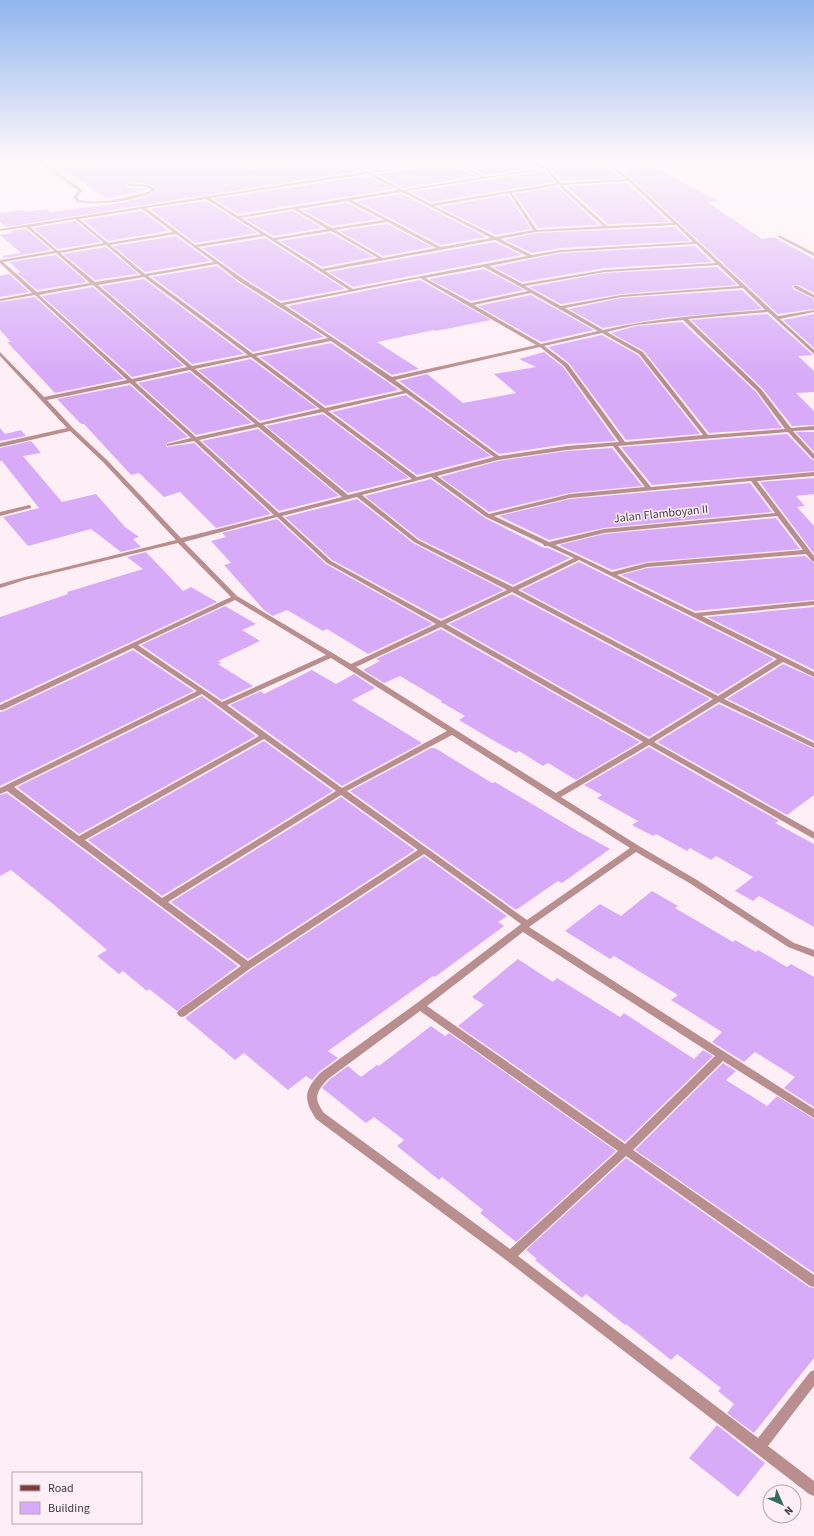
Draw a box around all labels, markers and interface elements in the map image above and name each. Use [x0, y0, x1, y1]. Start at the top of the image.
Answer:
street label: Jalan Flamboyan II [613, 501, 709, 527]
legend [12, 1472, 142, 1524]
text: Road [48, 1480, 74, 1497]
north arrow [762, 1484, 802, 1524]
text: Building [48, 1500, 90, 1517]
text: N [781, 1503, 797, 1519]

